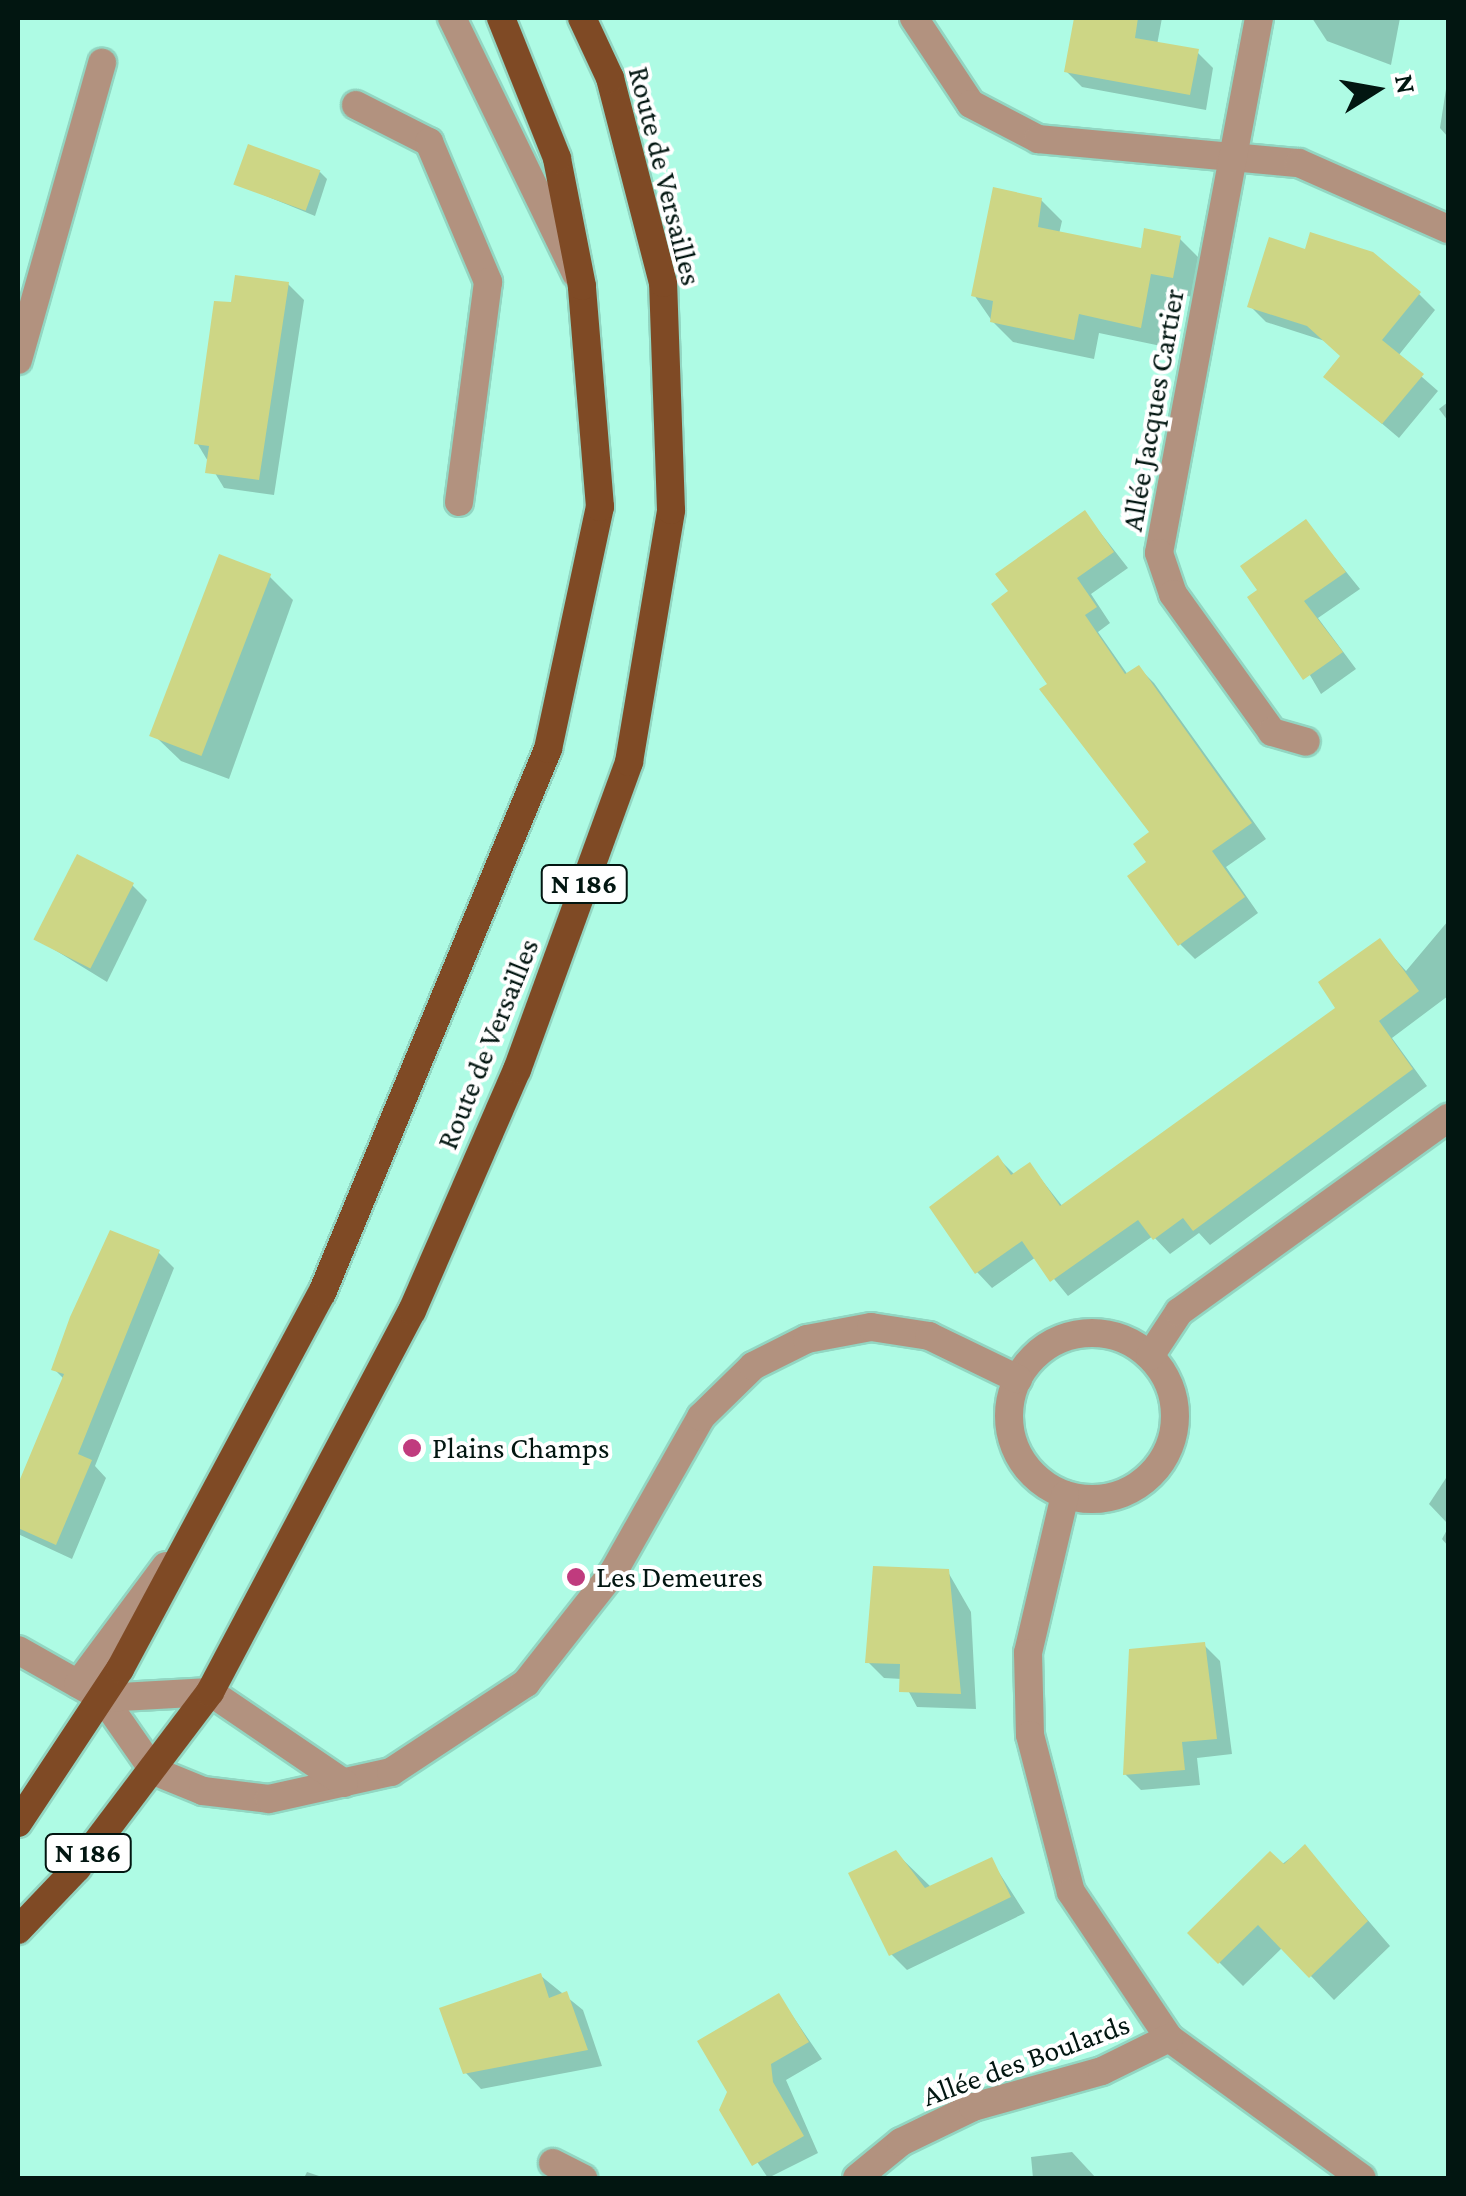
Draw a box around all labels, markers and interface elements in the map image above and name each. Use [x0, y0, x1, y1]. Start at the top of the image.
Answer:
north arrow [1326, 40, 1426, 140]
street label: Route de Versailles [620, 63, 710, 289]
text: N [1389, 72, 1423, 97]
street label: Allée Jacques Cartier [1114, 286, 1192, 534]
road number: N 186 [539, 861, 629, 907]
street label: Route de Versailles [429, 933, 547, 1155]
place label: Plains Champs [432, 1430, 610, 1466]
marker: Plains Champs [401, 1437, 423, 1459]
place label: Les Demeures [596, 1559, 763, 1595]
marker: Les Demeures [565, 1566, 587, 1588]
road number: N 186 [43, 1830, 133, 1876]
street label: Allée des Boulards [918, 2006, 1134, 2114]

